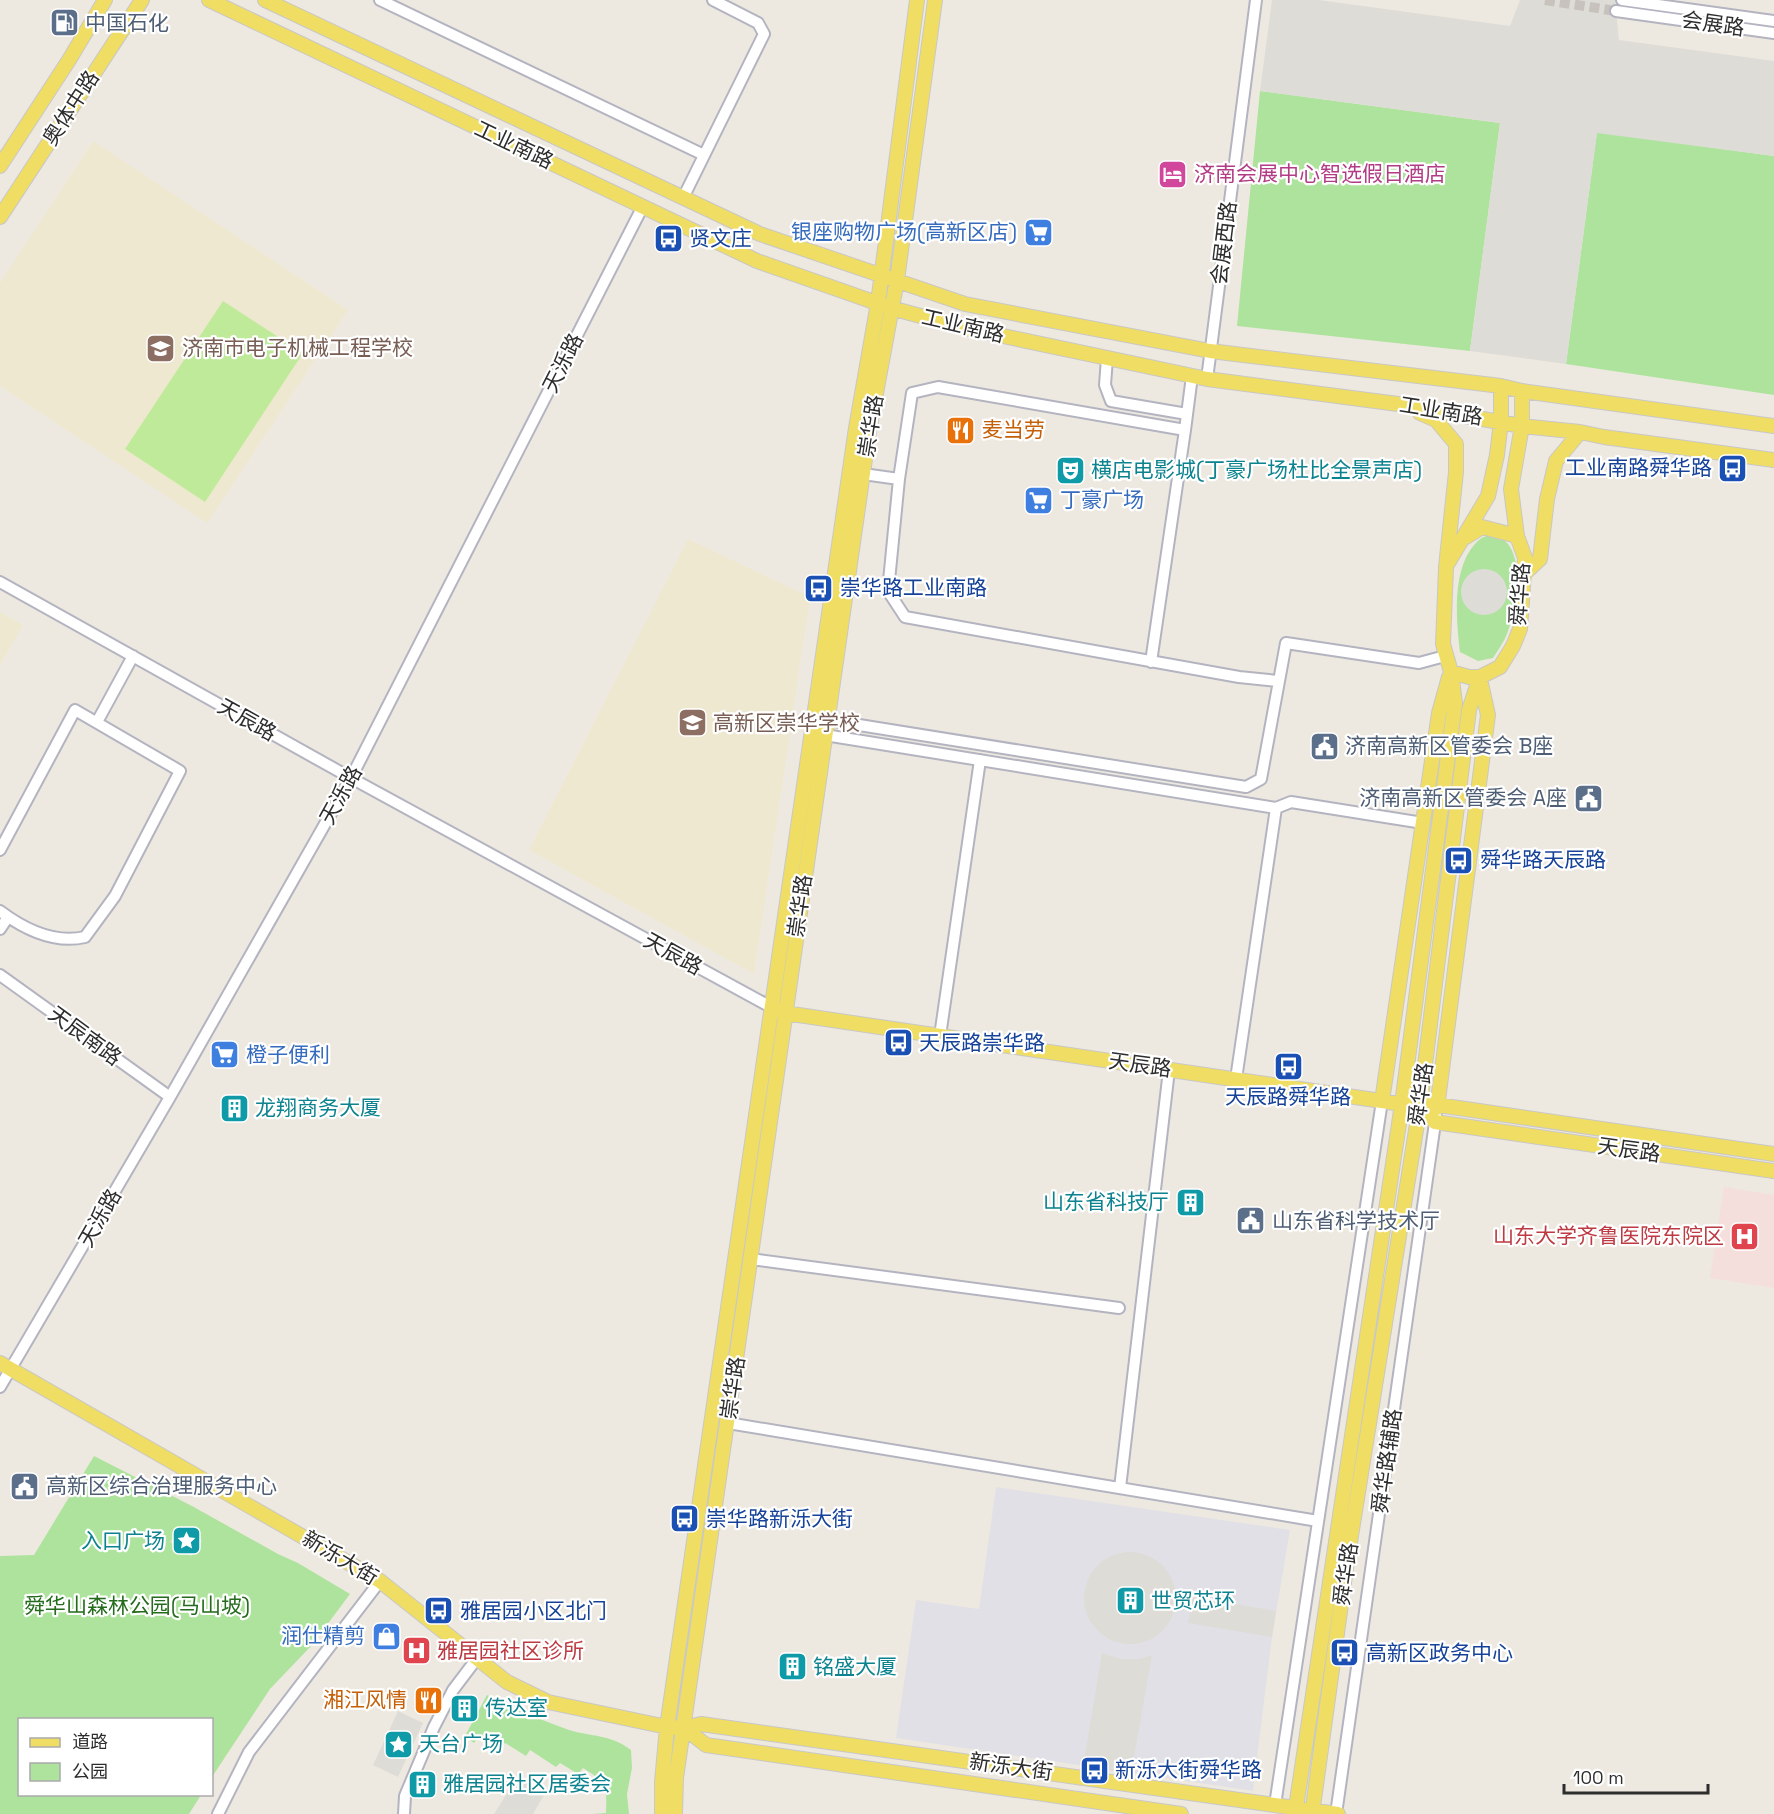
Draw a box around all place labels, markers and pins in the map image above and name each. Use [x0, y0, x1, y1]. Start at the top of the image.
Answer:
fuel station icon: 中国石化 [48, 7, 80, 39]
place label: 中国石化 [85, 9, 169, 36]
hotel icon: 济南会展中心智选假日酒店 [1157, 158, 1189, 190]
place label: 济南会展中心智选假日酒店 [1194, 160, 1446, 187]
supermarket icon: 银座购物广场(高新区店) [1022, 216, 1054, 248]
place label: 银座购物广场(高新区店) [791, 218, 1017, 245]
bus stop icon: 贤文庄 [652, 223, 684, 255]
place label: 贤文庄 [689, 225, 752, 252]
school or university icon: 济南市电子机械工程学校 [145, 332, 177, 364]
place label: 济南市电子机械工程学校 [182, 334, 413, 361]
restaurant icon: 麦当劳 [945, 414, 977, 446]
place label: 麦当劳 [982, 416, 1045, 443]
bus stop icon: 工业南路舜华路 [1717, 452, 1749, 484]
theatre icon: 横店电影城(丁豪广场杜比全景声店) [1054, 454, 1086, 486]
place label: 工业南路舜华路 [1565, 454, 1712, 481]
place label: 横店电影城(丁豪广场杜比全景声店) [1091, 456, 1422, 483]
supermarket icon: 丁豪广场 [1023, 484, 1055, 516]
place label: 丁豪广场 [1060, 486, 1144, 513]
bus stop icon: 崇华路工业南路 [803, 572, 835, 604]
place label: 崇华路工业南路 [840, 574, 987, 601]
school or university icon: 高新区崇华学校 [676, 707, 708, 739]
place label: 高新区崇华学校 [713, 709, 860, 736]
public building icon: 济南高新区管委会 B座 [1308, 730, 1340, 762]
place label: 济南高新区管委会 B座 [1345, 732, 1553, 759]
public building icon: 济南高新区管委会 A座 [1572, 782, 1604, 814]
place label: 济南高新区管委会 A座 [1359, 784, 1567, 811]
bus stop icon: 舜华路天辰路 [1443, 844, 1475, 876]
place label: 舜华路天辰路 [1480, 846, 1606, 873]
bus stop icon: 天辰路崇华路 [882, 1027, 914, 1059]
place label: 天辰路崇华路 [919, 1029, 1045, 1056]
supermarket icon: 橙子便利 [209, 1039, 241, 1071]
place label: 橙子便利 [246, 1041, 330, 1068]
bus stop icon: 天辰路舜华路 [1272, 1050, 1304, 1082]
place label: 天辰路舜华路 [1225, 1083, 1351, 1110]
building icon: 龙翔商务大厦 [218, 1092, 250, 1124]
place label: 龙翔商务大厦 [255, 1094, 381, 1121]
building icon: 山东省科技厅 [1174, 1186, 1206, 1218]
place label: 山东省科技厅 [1043, 1188, 1169, 1215]
public building icon: 山东省科学技术厅 [1235, 1205, 1267, 1237]
place label: 山东省科学技术厅 [1272, 1207, 1440, 1234]
hospital icon: 山东大学齐鲁医院东院区 [1729, 1220, 1761, 1252]
place label: 山东大学齐鲁医院东院区 [1493, 1222, 1724, 1249]
public building icon: 高新区综合治理服务中心 [9, 1470, 41, 1502]
place label: 高新区综合治理服务中心 [46, 1472, 277, 1499]
bus stop icon: 崇华路新泺大街 [669, 1503, 701, 1535]
place label: 崇华路新泺大街 [706, 1505, 853, 1532]
place icon: 入口广场 [170, 1525, 202, 1557]
place label: 入口广场 [81, 1527, 165, 1554]
building icon: 世贸芯环 [1114, 1585, 1146, 1617]
place label: 世贸芯环 [1151, 1587, 1235, 1614]
bus stop icon: 雅居园小区北门 [423, 1595, 455, 1627]
place label: 雅居园小区北门 [460, 1597, 607, 1624]
shop icon: 润仕精剪 [370, 1620, 402, 1652]
place label: 润仕精剪 [281, 1622, 365, 1649]
hospital icon: 雅居园社区诊所 [400, 1635, 432, 1667]
place label: 雅居园社区诊所 [437, 1637, 584, 1664]
bus stop icon: 高新区政务中心 [1329, 1637, 1361, 1669]
place label: 高新区政务中心 [1366, 1639, 1513, 1666]
building icon: 铭盛大厦 [776, 1651, 808, 1683]
place label: 铭盛大厦 [813, 1653, 897, 1680]
restaurant icon: 湘江风情 [412, 1684, 444, 1716]
place label: 湘江风情 [323, 1686, 407, 1713]
building icon: 传达室 [448, 1692, 480, 1724]
place label: 传达室 [485, 1694, 548, 1721]
place icon: 天台广场 [382, 1728, 414, 1760]
place label: 天台广场 [419, 1730, 503, 1757]
bus stop icon: 新泺大街舜华路 [1078, 1754, 1110, 1786]
place label: 新泺大街舜华路 [1115, 1756, 1262, 1783]
building icon: 雅居园社区居委会 [406, 1768, 438, 1800]
place label: 雅居园社区居委会 [443, 1770, 611, 1797]

